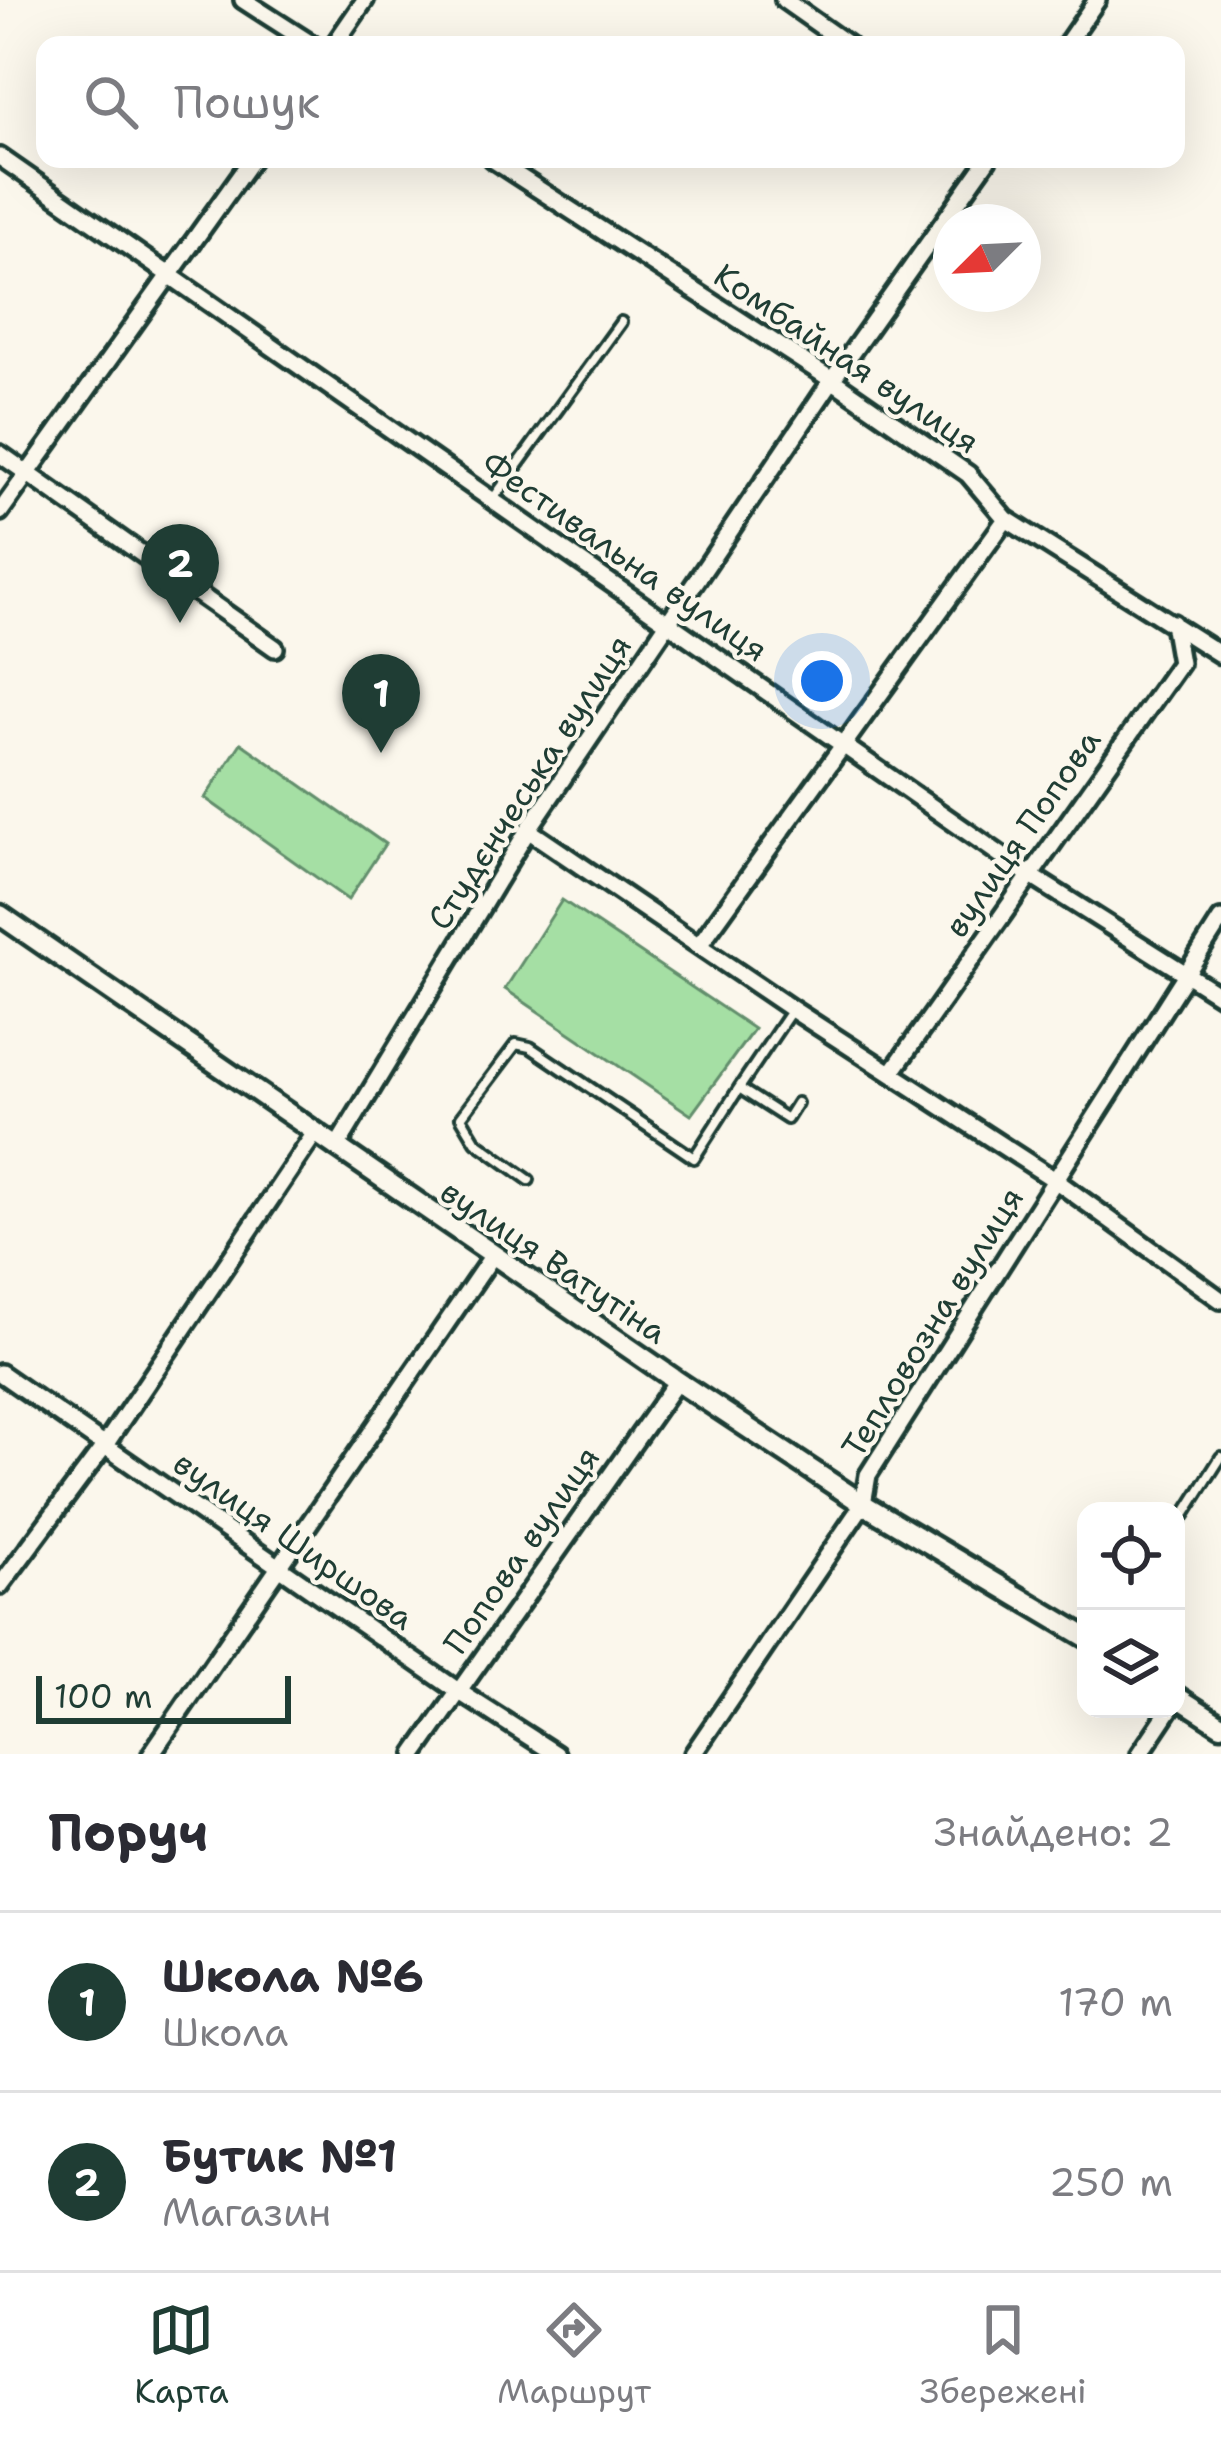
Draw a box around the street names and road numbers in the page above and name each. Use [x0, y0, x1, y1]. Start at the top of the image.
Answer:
street label: Комбайная вулиця [705, 253, 988, 464]
street label: Фестивальна вулиця [473, 441, 777, 672]
street label: Студєнчеська вулиця [417, 626, 642, 938]
street label: вулиця Попова [934, 720, 1111, 946]
street label: вулиця Ватутіна [431, 1169, 676, 1354]
street label: Тепловозна вулиця [831, 1178, 1034, 1466]
street label: Попова вулиця [433, 1437, 610, 1663]
street label: вулиця Ширшова [164, 1440, 423, 1640]

